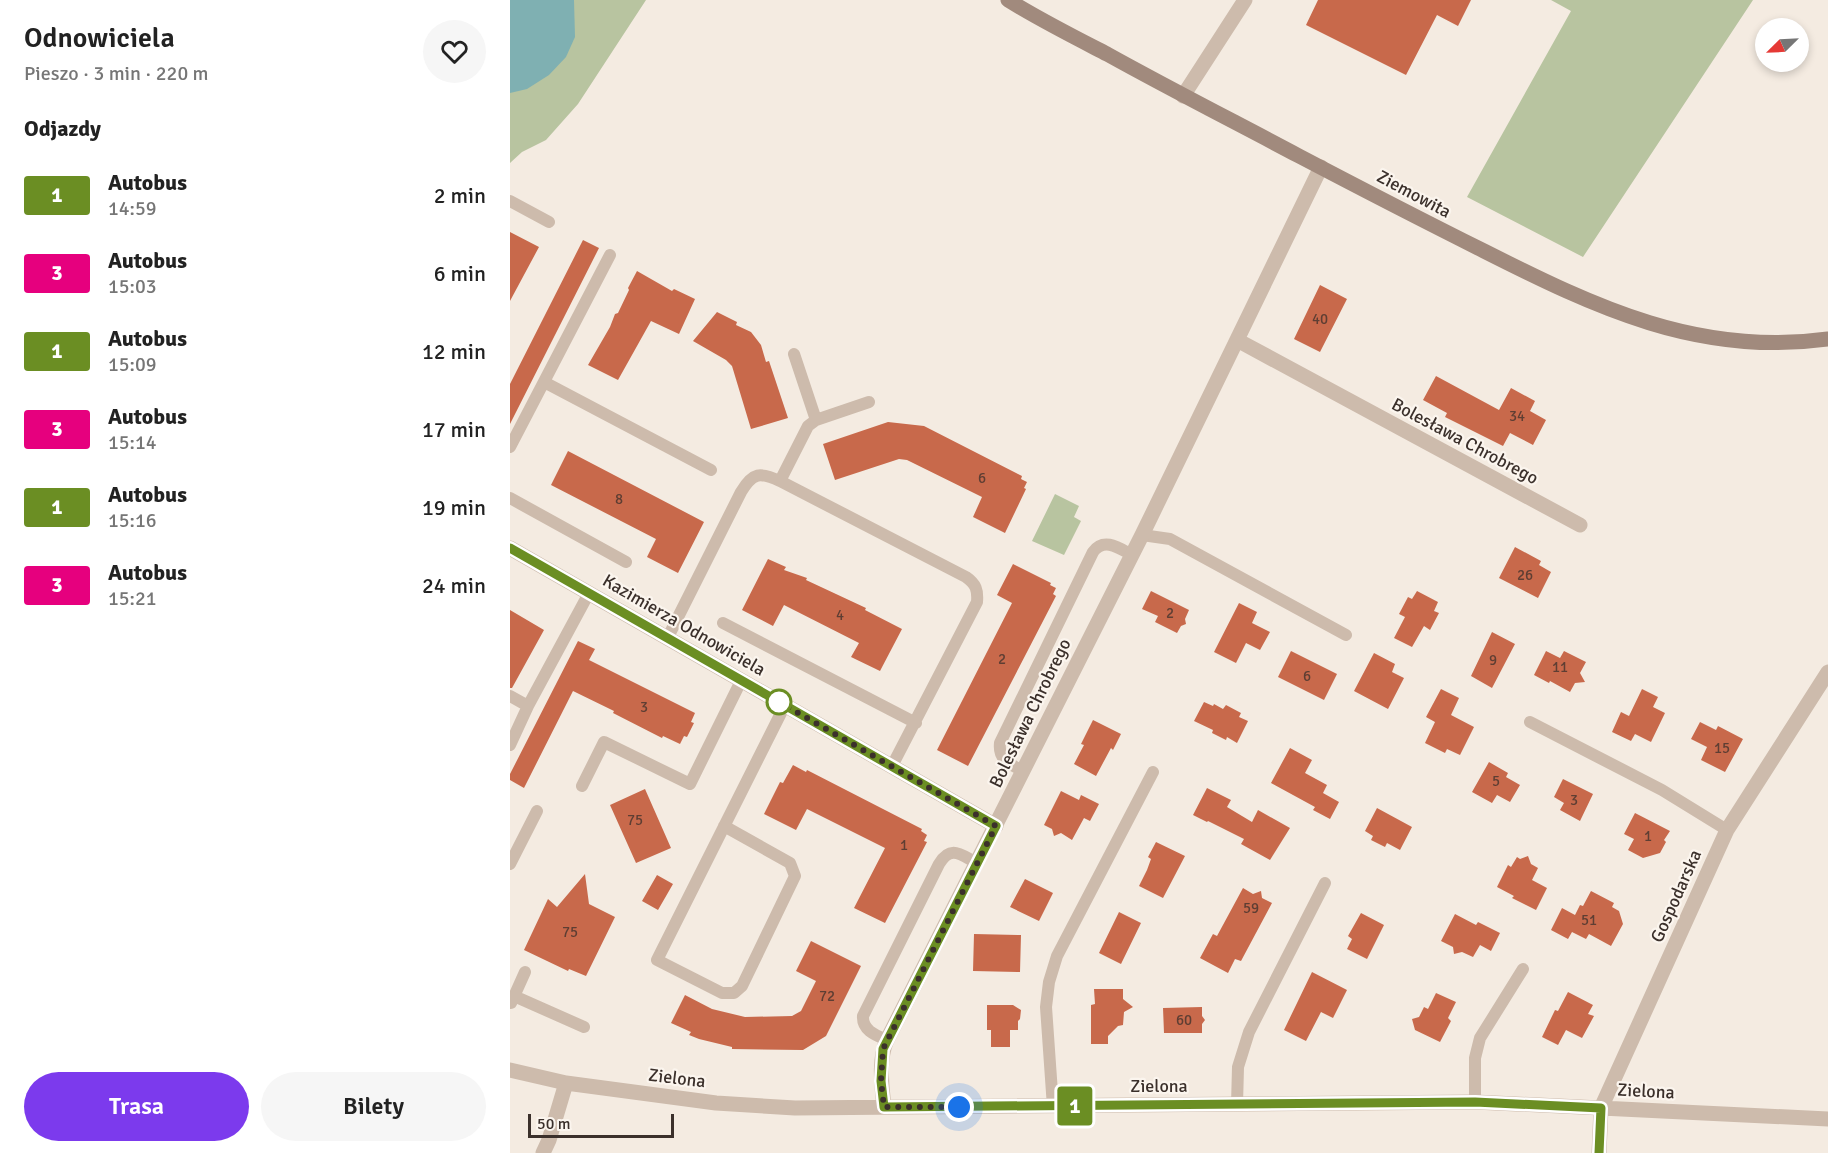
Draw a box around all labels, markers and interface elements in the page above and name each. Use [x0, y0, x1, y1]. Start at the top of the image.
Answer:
north arrow [1755, 18, 1809, 72]
map controls [1755, 18, 1809, 72]
button: heart [423, 20, 486, 83]
text: Odnowiciela [24, 21, 175, 55]
text: Pieszo · 3 min · 220 m [24, 61, 209, 86]
text: Odjazdy [24, 115, 101, 142]
street label: Ziemowita [1373, 165, 1455, 223]
text: Autobus [108, 169, 187, 196]
text: 1 [51, 182, 63, 208]
text: 2 min [434, 182, 486, 209]
text: 14:59 [108, 196, 157, 221]
text: Autobus [108, 247, 187, 274]
text: 3 [51, 260, 63, 286]
text: 6 min [434, 260, 486, 287]
text: 15:03 [108, 274, 157, 299]
house number: 40 [1312, 310, 1328, 328]
text: Autobus [108, 325, 187, 352]
text: 1 [51, 338, 63, 364]
text: 12 min [422, 338, 486, 365]
text: 15:09 [108, 352, 157, 377]
street label: Bolesława Chrobrego [1388, 393, 1542, 489]
text: Autobus [108, 403, 187, 430]
house number: 34 [1509, 407, 1525, 425]
text: 3 [51, 416, 63, 442]
text: 17 min [422, 416, 486, 443]
text: 15:14 [108, 430, 157, 455]
house number: 6 [978, 469, 986, 487]
text: Autobus [108, 481, 187, 508]
house number: 8 [615, 490, 623, 508]
text: 1 [51, 494, 63, 520]
text: 19 min [422, 494, 486, 521]
text: 15:16 [108, 508, 157, 533]
text: Autobus [108, 559, 187, 586]
house number: 26 [1517, 566, 1533, 584]
street label: Kazimierza Odnowiciela [599, 569, 769, 681]
text: 3 [51, 572, 63, 598]
text: 24 min [422, 572, 486, 599]
text: 15:21 [108, 586, 157, 611]
house number: 2 [1166, 604, 1174, 622]
house number: 4 [836, 606, 844, 624]
street label: Bolesława Chrobrego [984, 635, 1076, 791]
house number: 2 [998, 650, 1006, 668]
house number: 9 [1489, 651, 1497, 669]
house number: 11 [1552, 658, 1568, 676]
house number: 6 [1303, 667, 1311, 685]
unlabelled marker [766, 689, 792, 715]
house number: 3 [640, 698, 648, 716]
house number: 15 [1714, 739, 1730, 757]
house number: 5 [1492, 772, 1500, 790]
house number: 3 [1570, 791, 1578, 809]
house number: 75 [627, 811, 643, 829]
house number: 1 [1644, 827, 1652, 845]
house number: 1 [900, 836, 908, 854]
street label: Gospodarska [1646, 846, 1706, 946]
house number: 59 [1243, 899, 1259, 917]
house number: 51 [1581, 911, 1597, 929]
house number: 75 [562, 923, 578, 941]
house number: 72 [819, 987, 835, 1005]
house number: 60 [1176, 1011, 1192, 1029]
street label: Zielona [647, 1064, 707, 1092]
button: Trasa [24, 1072, 249, 1141]
button: Bilety [261, 1072, 486, 1141]
street label: Zielona [1130, 1075, 1188, 1097]
street label: Zielona [1617, 1079, 1675, 1103]
line badge: 1 [1056, 1086, 1094, 1126]
your location [944, 1092, 974, 1122]
text: 1 [1069, 1093, 1081, 1119]
scale bar [528, 1111, 674, 1138]
text: 50 m [537, 1114, 571, 1134]

